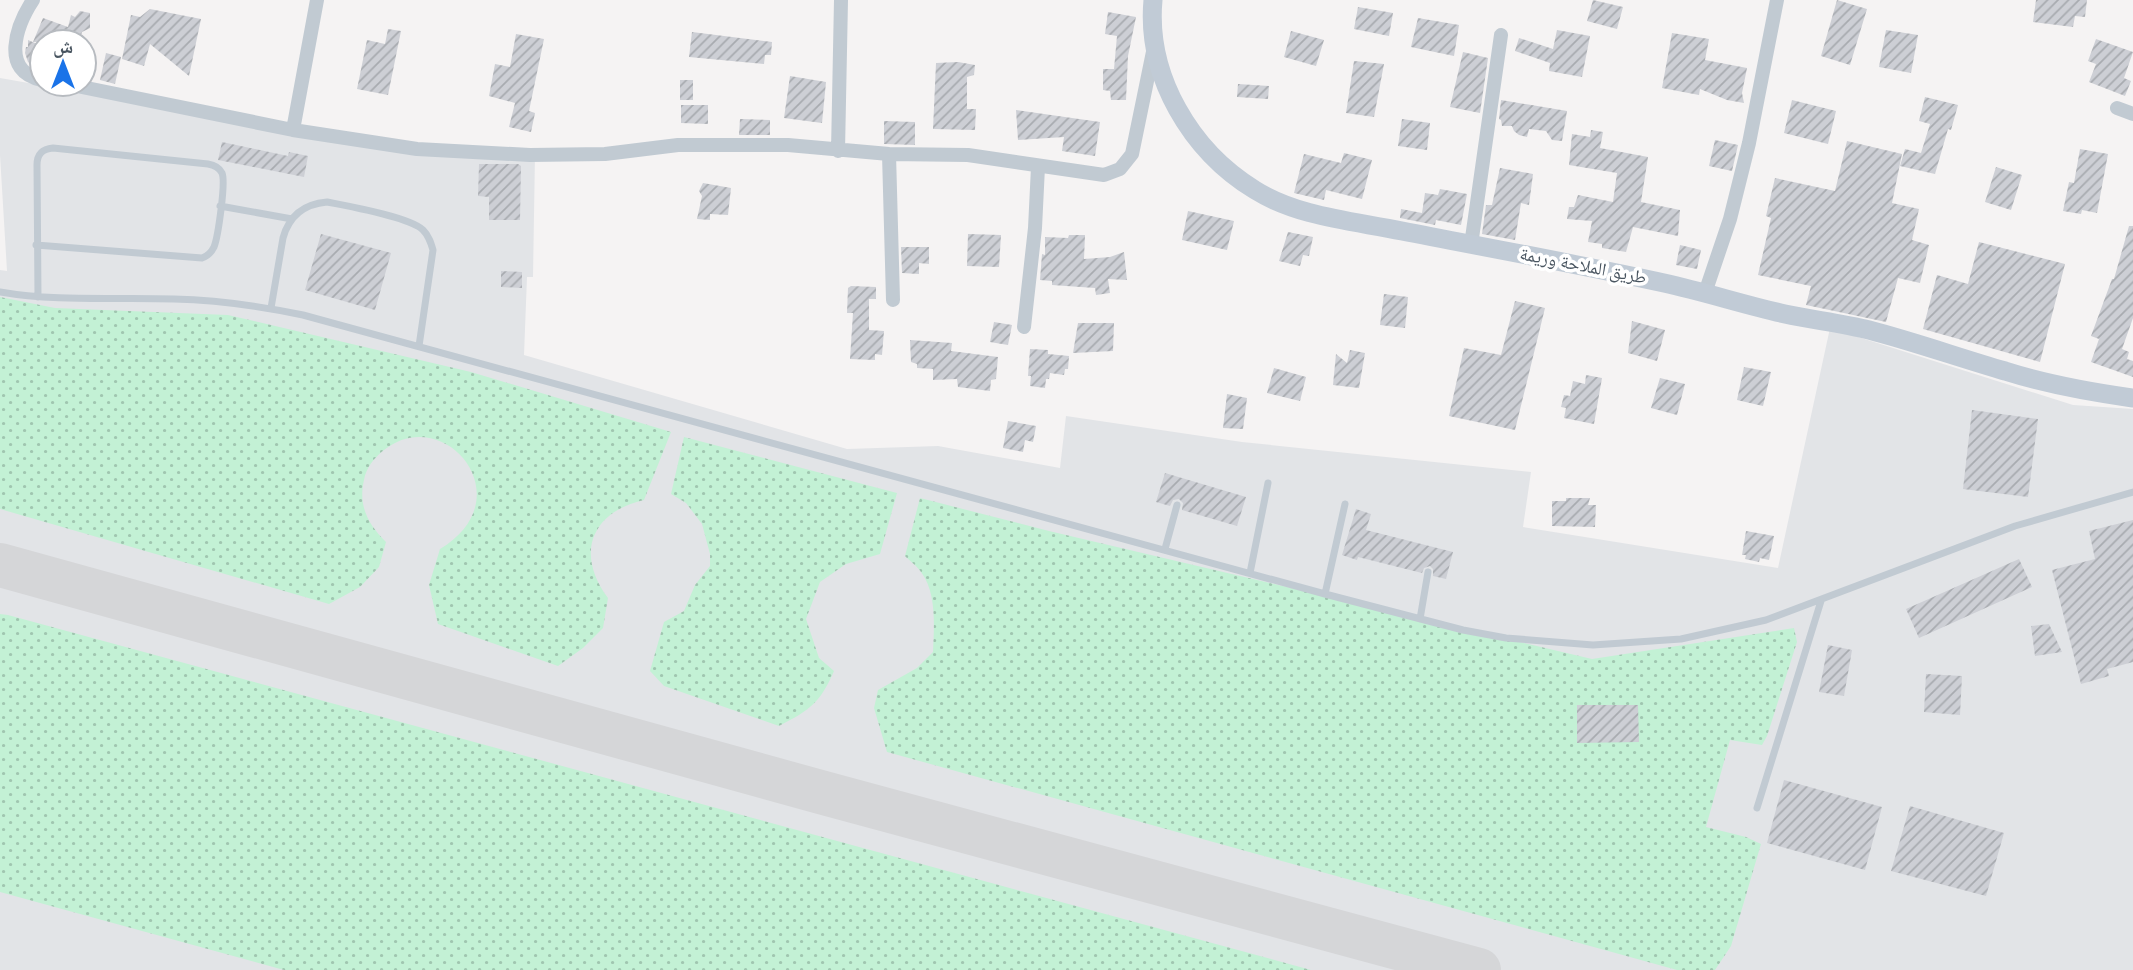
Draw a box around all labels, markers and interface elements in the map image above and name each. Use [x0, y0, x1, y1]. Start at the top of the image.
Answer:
north arrow [28, 28, 98, 98]
text: ش [53, 36, 73, 60]
street label: طريق الملاحة وريمة [1518, 243, 1648, 291]

